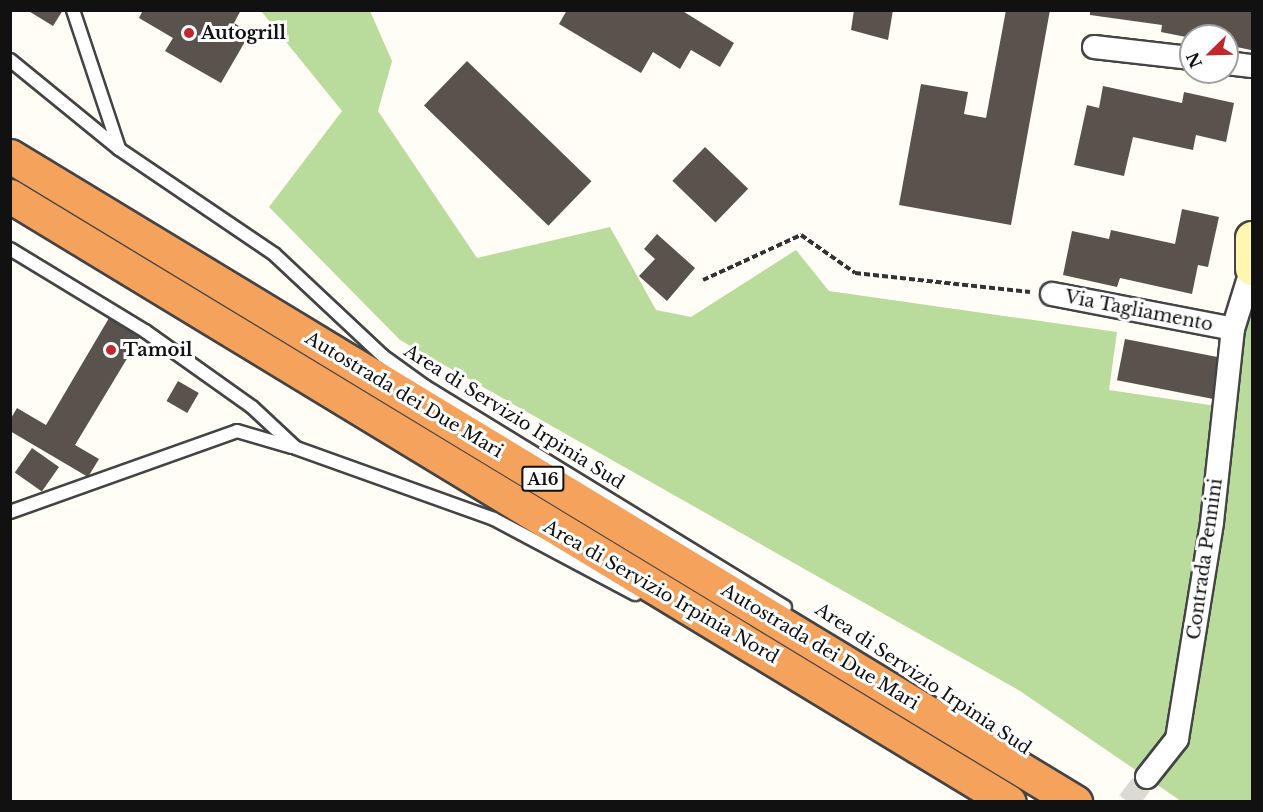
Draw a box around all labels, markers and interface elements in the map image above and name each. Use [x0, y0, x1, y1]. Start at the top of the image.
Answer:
place label: Autogrill [201, 22, 286, 44]
north arrow [1179, 24, 1239, 84]
marker: Autogrill [182, 26, 196, 40]
text: N [1182, 49, 1206, 71]
street label: Via Tagliamento [1063, 286, 1215, 336]
street label: Autostrada dei Due Mari [301, 327, 507, 463]
place label: Tamoil [123, 339, 192, 361]
street label: Area di Servizio Irpinia Sud [400, 340, 628, 494]
marker: Tamoil [104, 343, 118, 357]
road number: A16 [520, 466, 566, 492]
street label: Contrada Pennini [1183, 477, 1227, 641]
street label: Area di Servizio Irpinia Nord [540, 516, 782, 668]
street label: Autostrada dei Due Mari [717, 579, 923, 715]
street label: Area di Servizio Irpinia Sud [811, 599, 1035, 759]

